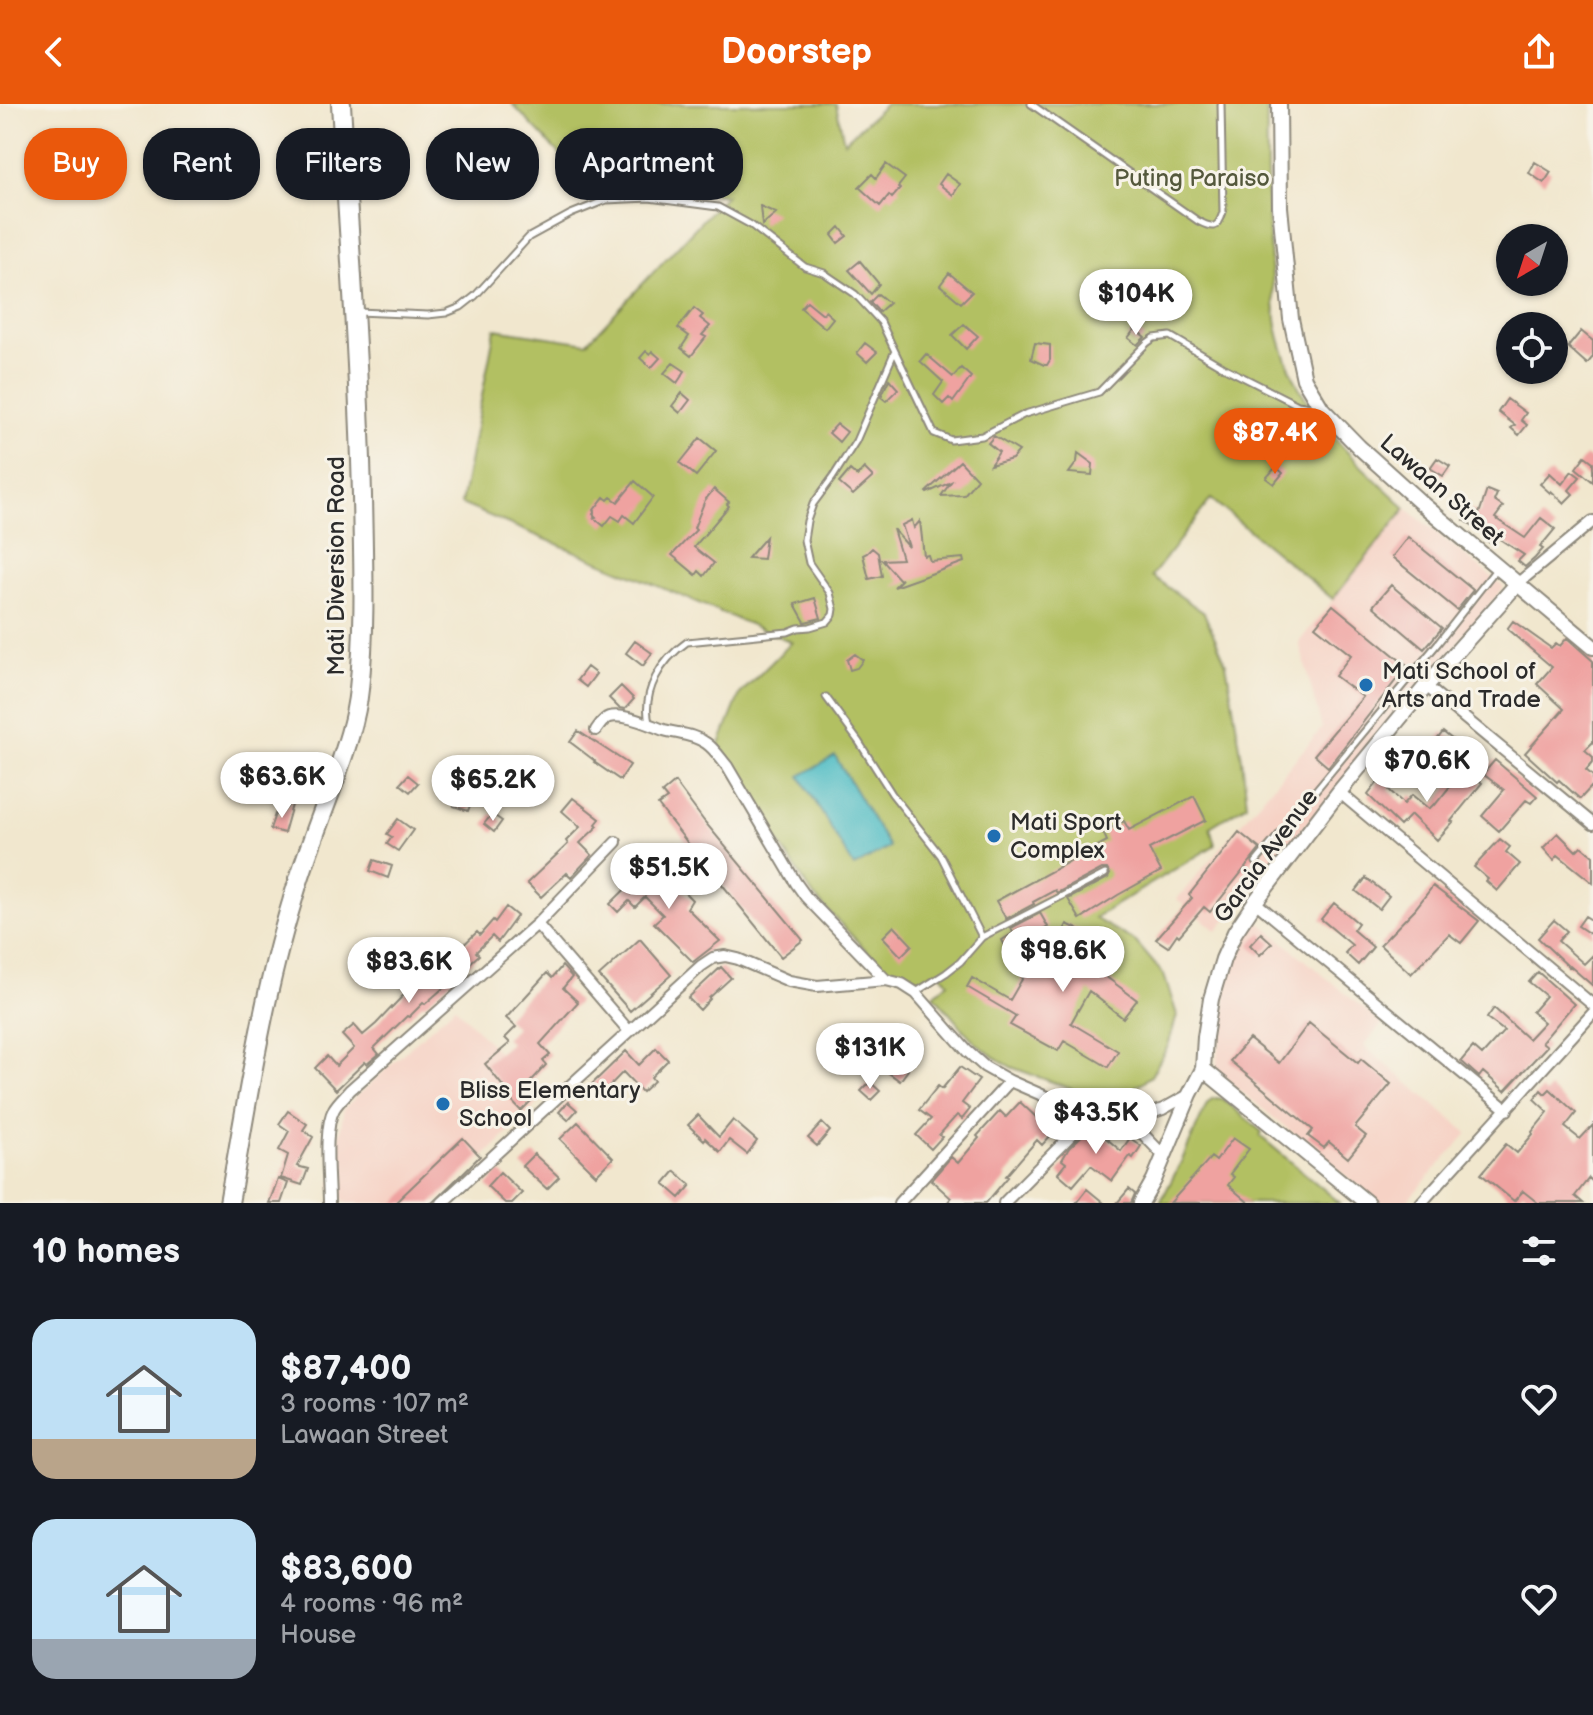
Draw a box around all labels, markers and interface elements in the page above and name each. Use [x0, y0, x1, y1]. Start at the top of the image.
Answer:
icon: back [32, 30, 76, 74]
icon: share [1517, 30, 1561, 74]
text: Doorstep [721, 31, 872, 74]
chip: Buy [24, 128, 127, 200]
chip: Rent [143, 128, 260, 200]
chip: Filters [276, 128, 410, 200]
chip: New [426, 128, 539, 200]
chip: Apartment [555, 128, 743, 200]
park label: Puting Paraiso [1114, 164, 1270, 193]
north arrow [1496, 224, 1568, 296]
map controls [1496, 224, 1568, 384]
pin: $104K [1080, 269, 1192, 337]
text: $104K [1097, 279, 1175, 310]
button: locate [1496, 312, 1568, 384]
pin: $87.4K [1210, 408, 1340, 476]
text: $87.4K [1232, 418, 1318, 449]
street label: Lawaan Street [1374, 428, 1511, 552]
street label: Mati Diversion Road [322, 456, 351, 676]
place label: Mati School of Arts and Trade [1382, 657, 1541, 714]
marker: Mati School of Arts and Trade [1357, 676, 1375, 694]
pin: $70.6K [1362, 736, 1492, 804]
text: $70.6K [1384, 746, 1470, 777]
pin: $63.6K [217, 752, 347, 820]
pin: $65.2K [428, 755, 558, 823]
text: $63.6K [238, 762, 326, 793]
text: $65.2K [450, 765, 536, 796]
street label: Garcia Avenue [1208, 783, 1324, 929]
place label: Mati Sport Complex [1010, 808, 1122, 865]
marker: Mati Sport Complex [985, 827, 1003, 845]
pin: $51.5K [604, 843, 734, 911]
text: $51.5K [628, 853, 710, 884]
pin: $98.6K [998, 926, 1128, 994]
text: $98.6K [1019, 936, 1107, 967]
pin: $83.6K [344, 937, 474, 1005]
text: $83.6K [365, 947, 453, 978]
pin: $131K [814, 1023, 926, 1091]
text: $131K [834, 1033, 906, 1064]
place label: Bliss Elementary School [459, 1076, 641, 1133]
pin: $43.5K [1031, 1088, 1161, 1156]
marker: Bliss Elementary School [434, 1095, 452, 1113]
text: $43.5K [1053, 1098, 1139, 1129]
icon: filters [1517, 1229, 1561, 1273]
text: 10 homes [32, 1231, 180, 1272]
text: $87,400 [280, 1348, 412, 1389]
icon: home [96, 1351, 192, 1447]
icon: heart [1517, 1377, 1561, 1421]
text: 3 rooms · 107 m² [280, 1389, 469, 1420]
text: Lawaan Street [280, 1420, 448, 1451]
text: $83,600 [280, 1548, 413, 1589]
icon: home [96, 1551, 192, 1647]
icon: heart [1517, 1577, 1561, 1621]
text: 4 rooms · 96 m² [280, 1589, 463, 1620]
text: House [280, 1620, 356, 1651]

